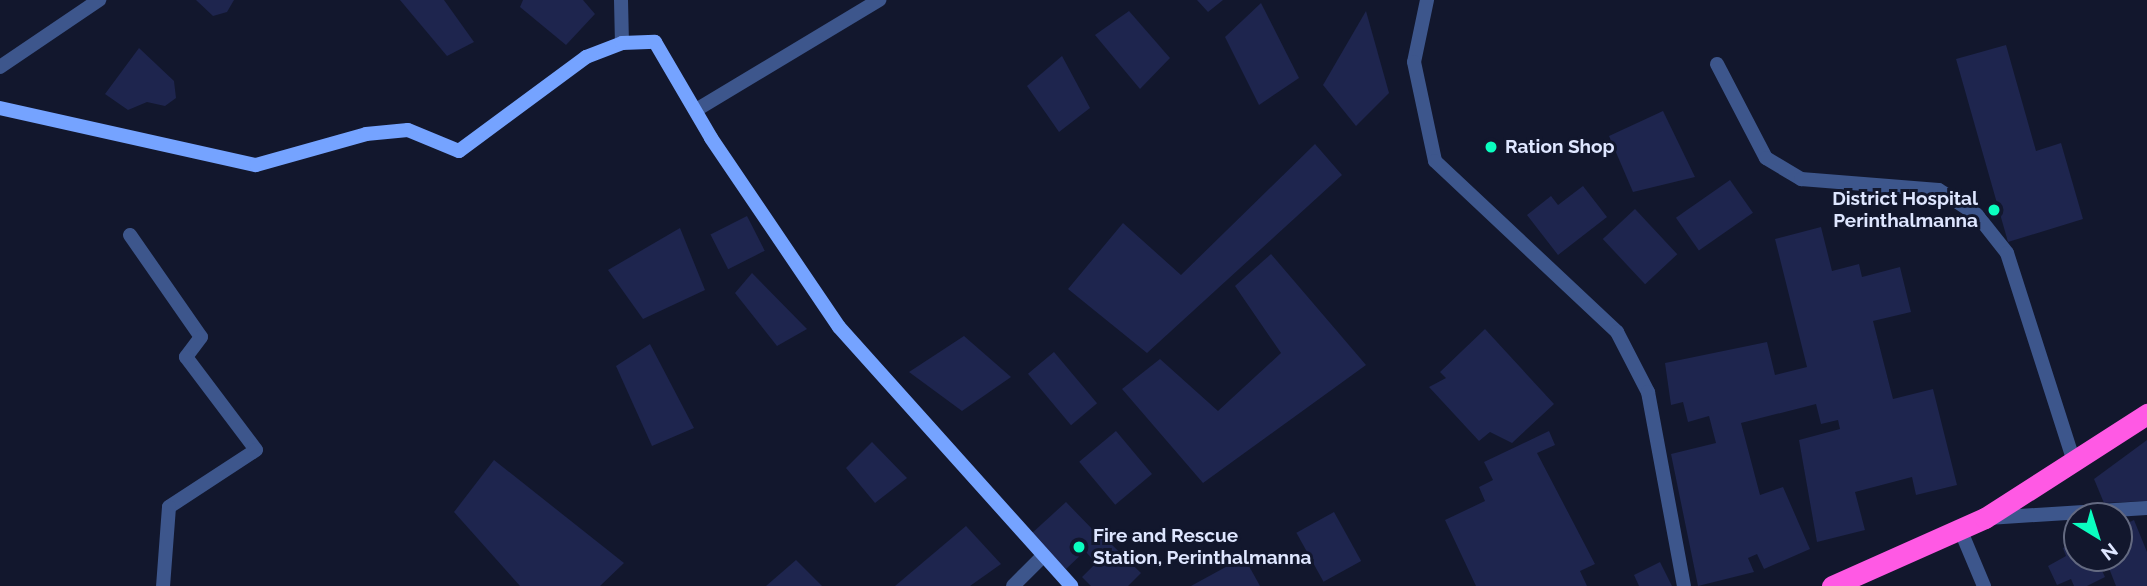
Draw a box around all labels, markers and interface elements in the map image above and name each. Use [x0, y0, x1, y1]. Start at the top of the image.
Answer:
place label: Ration Shop [1505, 136, 1615, 158]
marker: Ration Shop [1483, 139, 1499, 155]
place label: District Hospital Perinthalmanna [1832, 188, 1978, 232]
marker: District Hospital Perinthalmanna [1984, 200, 2004, 220]
north arrow [2063, 502, 2133, 572]
place label: Fire and Rescue Station, Perinthalmanna [1093, 525, 1311, 569]
marker: Fire and Rescue Station, Perinthalmanna [1071, 539, 1087, 555]
text: N [2097, 539, 2122, 565]

